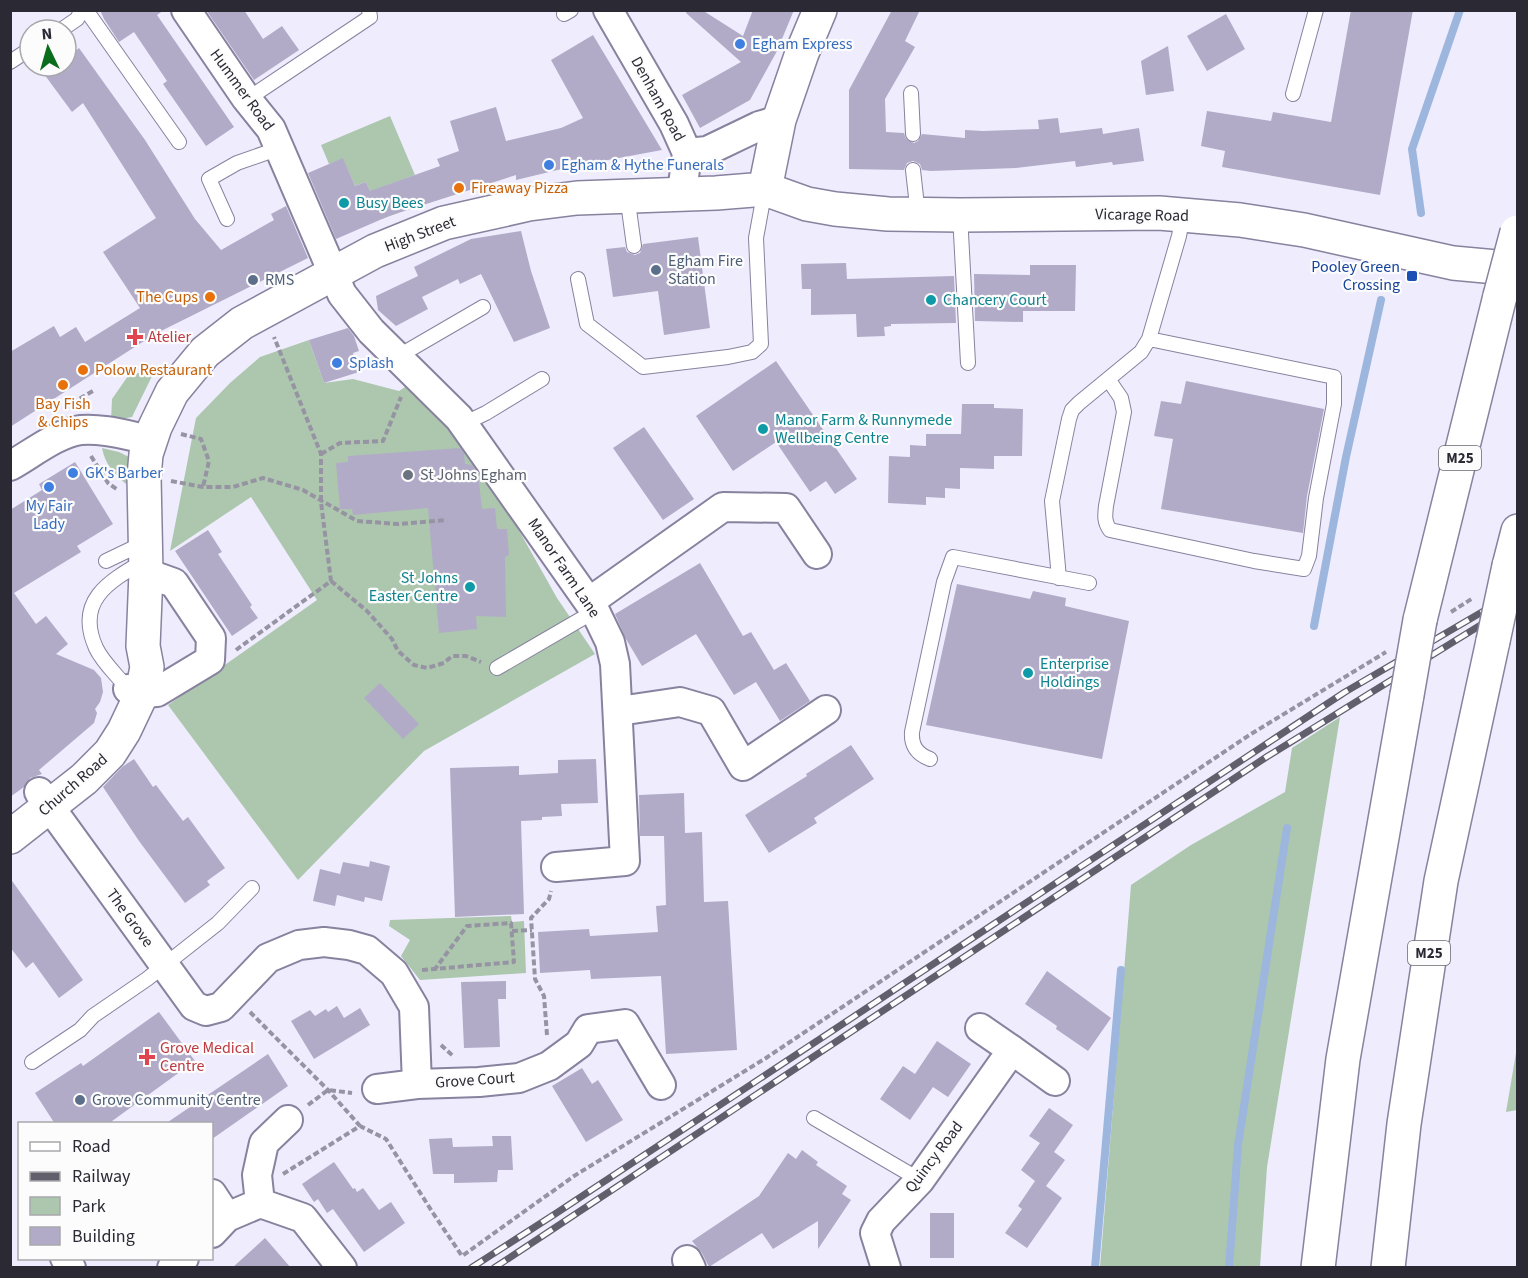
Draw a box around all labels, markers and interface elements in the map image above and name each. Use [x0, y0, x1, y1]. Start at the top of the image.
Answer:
north arrow [18, 18, 78, 78]
text: N [41, 23, 53, 45]
place label: Egham Express [752, 33, 853, 55]
marker: Egham Express [733, 37, 747, 51]
street label: Hummer Road [205, 44, 279, 136]
street label: Denham Road [626, 53, 690, 145]
place label: Egham & Hythe Funerals [561, 154, 724, 176]
marker: Egham & Hythe Funerals [542, 158, 556, 172]
place label: Fireaway Pizza [471, 177, 568, 199]
marker: Fireaway Pizza [452, 181, 466, 195]
place label: Busy Bees [356, 192, 424, 214]
marker: Busy Bees [337, 196, 351, 210]
street label: Vicarage Road [1095, 203, 1189, 227]
street label: High Street [381, 210, 459, 258]
place label: Egham Fire Station [668, 250, 743, 290]
place label: Pooley Green Crossing [1311, 256, 1400, 296]
marker: Egham Fire Station [649, 263, 663, 277]
place label: RMS [265, 269, 294, 291]
marker: Pooley Green Crossing [1405, 269, 1419, 283]
marker: RMS [246, 273, 260, 287]
place label: The Cups [136, 286, 198, 308]
place label: Chancery Court [943, 289, 1047, 311]
marker: The Cups [203, 290, 217, 304]
marker: Chancery Court [924, 293, 938, 307]
place label: Atelier [148, 326, 192, 348]
marker: Atelier [126, 328, 144, 346]
place label: Splash [349, 352, 394, 374]
marker: Splash [330, 356, 344, 370]
place label: Polow Restaurant [95, 359, 213, 381]
marker: Polow Restaurant [76, 363, 90, 377]
marker: Bay Fish & Chips [56, 378, 70, 392]
place label: Bay Fish & Chips [35, 393, 91, 433]
place label: Manor Farm & Runnymede Wellbeing Centre [775, 409, 952, 449]
marker: Manor Farm & Runnymede Wellbeing Centre [756, 422, 770, 436]
road number: M25 [1439, 446, 1481, 470]
place label: GK's Barber [85, 462, 163, 484]
place label: St Johns Egham [420, 464, 527, 486]
marker: GK's Barber [66, 466, 80, 480]
marker: St Johns Egham [401, 468, 415, 482]
marker: My Fair Lady [42, 480, 56, 494]
place label: My Fair Lady [25, 495, 73, 535]
street label: Manor Farm Lane [522, 514, 606, 622]
place label: St Johns Easter Centre [369, 567, 458, 607]
marker: St Johns Easter Centre [463, 580, 477, 594]
place label: Enterprise Holdings [1040, 653, 1109, 693]
marker: Enterprise Holdings [1021, 666, 1035, 680]
street label: Church Road [34, 749, 112, 821]
street label: The Grove [101, 884, 159, 952]
road number: M25 [1408, 941, 1450, 965]
place label: Grove Medical Centre [160, 1037, 254, 1077]
marker: Grove Medical Centre [138, 1048, 156, 1066]
street label: Grove Court [434, 1066, 516, 1094]
place label: Grove Community Centre [92, 1089, 261, 1111]
marker: Grove Community Centre [73, 1093, 87, 1107]
street label: Quincy Road [900, 1117, 968, 1197]
legend [18, 1122, 213, 1260]
text: Road [72, 1134, 111, 1159]
text: Railway [72, 1164, 131, 1189]
text: Park [72, 1194, 106, 1219]
text: Building [72, 1224, 135, 1249]

